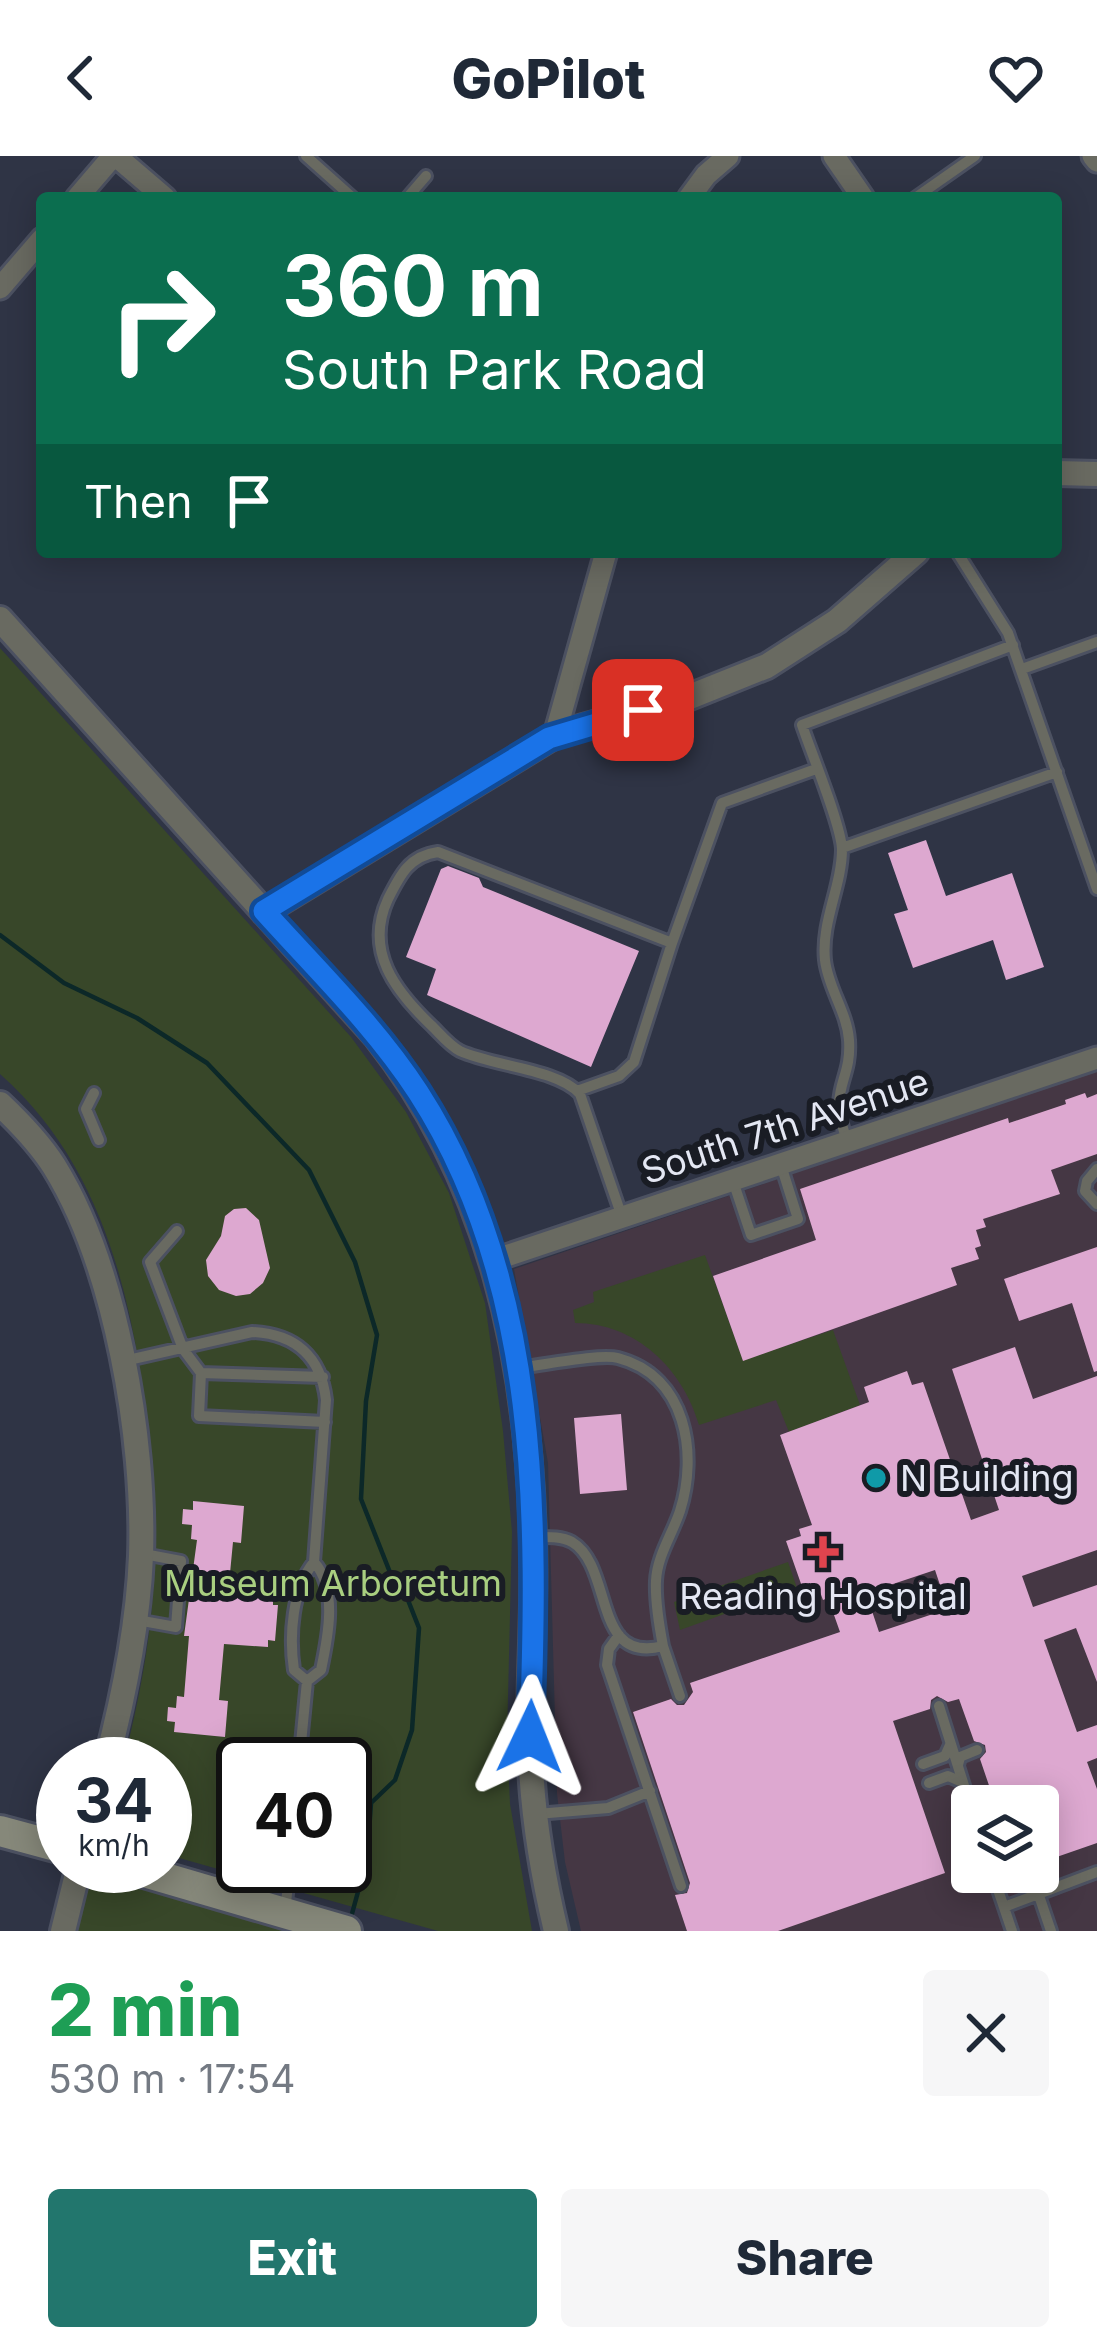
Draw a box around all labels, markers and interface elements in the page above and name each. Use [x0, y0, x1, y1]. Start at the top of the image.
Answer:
icon: back [48, 45, 114, 111]
icon: heart [983, 45, 1049, 111]
text: GoPilot [452, 46, 645, 111]
text: 360 m [282, 235, 544, 336]
icon: right [84, 240, 240, 396]
text: South Park Road [282, 337, 707, 402]
icon: arrive [216, 468, 282, 534]
text: Then [84, 474, 192, 529]
pin [592, 659, 694, 761]
icon: arrive [610, 677, 676, 743]
street label: South 7th Avenue [636, 1059, 934, 1193]
place label: N Building [900, 1456, 1074, 1500]
marker: N Building [863, 1465, 889, 1491]
marker: Reading Hospital [807, 1536, 839, 1568]
park label: Museum Arboretum [164, 1561, 502, 1605]
place label: Reading Hospital [679, 1574, 967, 1618]
position arrow [467, 1674, 593, 1800]
speed limit sign: 40 [216, 1737, 372, 1893]
text: 34 [74, 1764, 154, 1836]
map controls [951, 1785, 1059, 1893]
button: layers [951, 1785, 1059, 1893]
text: km/h [78, 1827, 150, 1863]
text: 2 min [48, 1966, 243, 2053]
button: close [923, 1970, 1049, 2096]
text: 530 m · 17:54 [48, 2055, 295, 2102]
button: Exit [48, 2189, 537, 2327]
button: Share [561, 2189, 1049, 2327]

